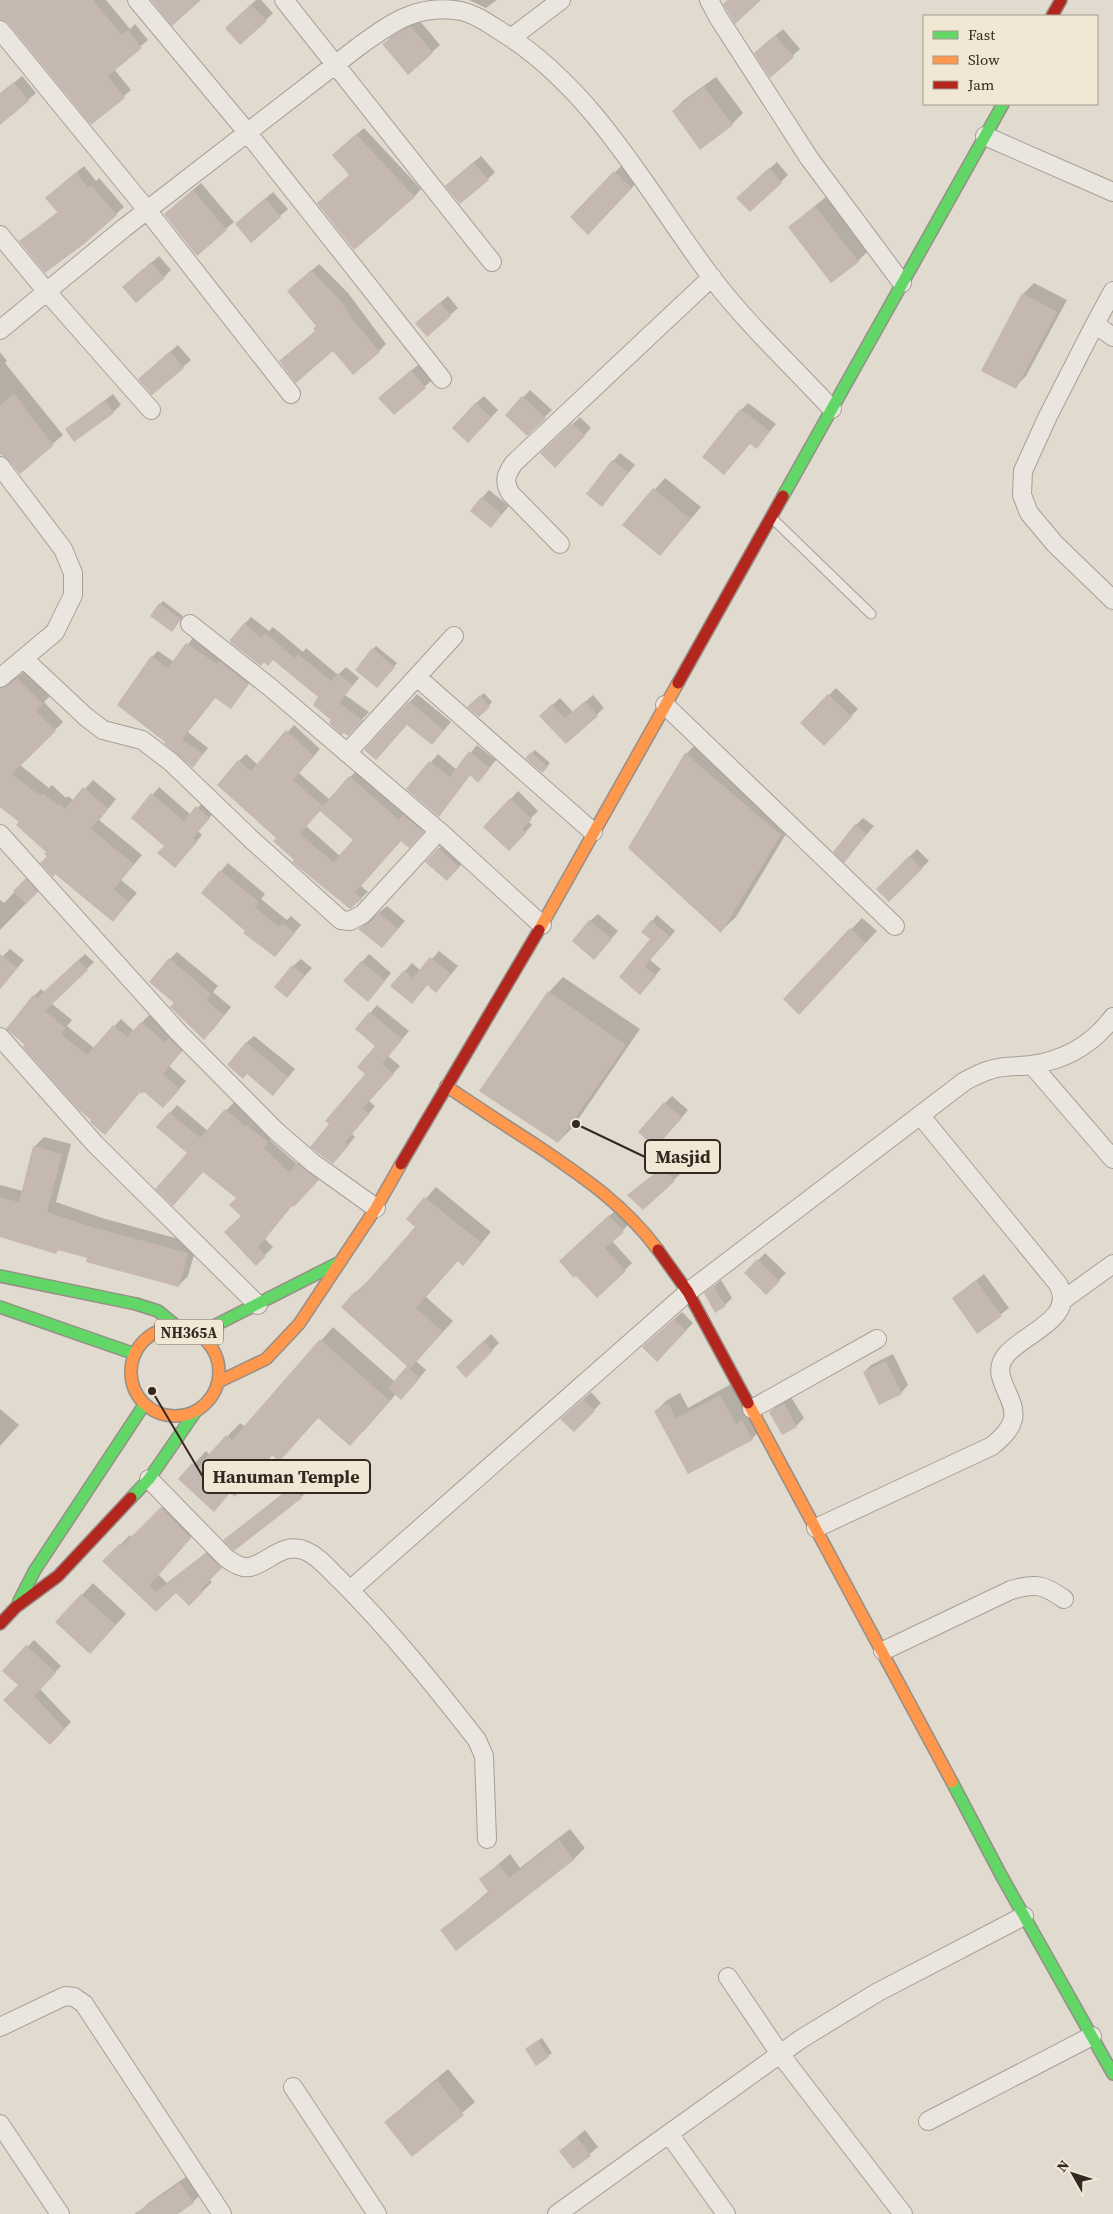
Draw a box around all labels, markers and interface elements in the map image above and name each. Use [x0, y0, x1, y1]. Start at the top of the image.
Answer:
legend [923, 15, 1098, 105]
text: Fast [968, 24, 995, 45]
text: Slow [968, 49, 1000, 70]
text: Jam [967, 74, 995, 95]
callout: Masjid [645, 1140, 720, 1173]
text: Masjid [655, 1144, 711, 1169]
road number: NH365A [155, 1320, 223, 1344]
callout: Hanuman Temple [203, 1460, 370, 1493]
text: Hanuman Temple [212, 1464, 360, 1489]
north arrow [1048, 2149, 1098, 2199]
text: N [1052, 2156, 1074, 2176]

